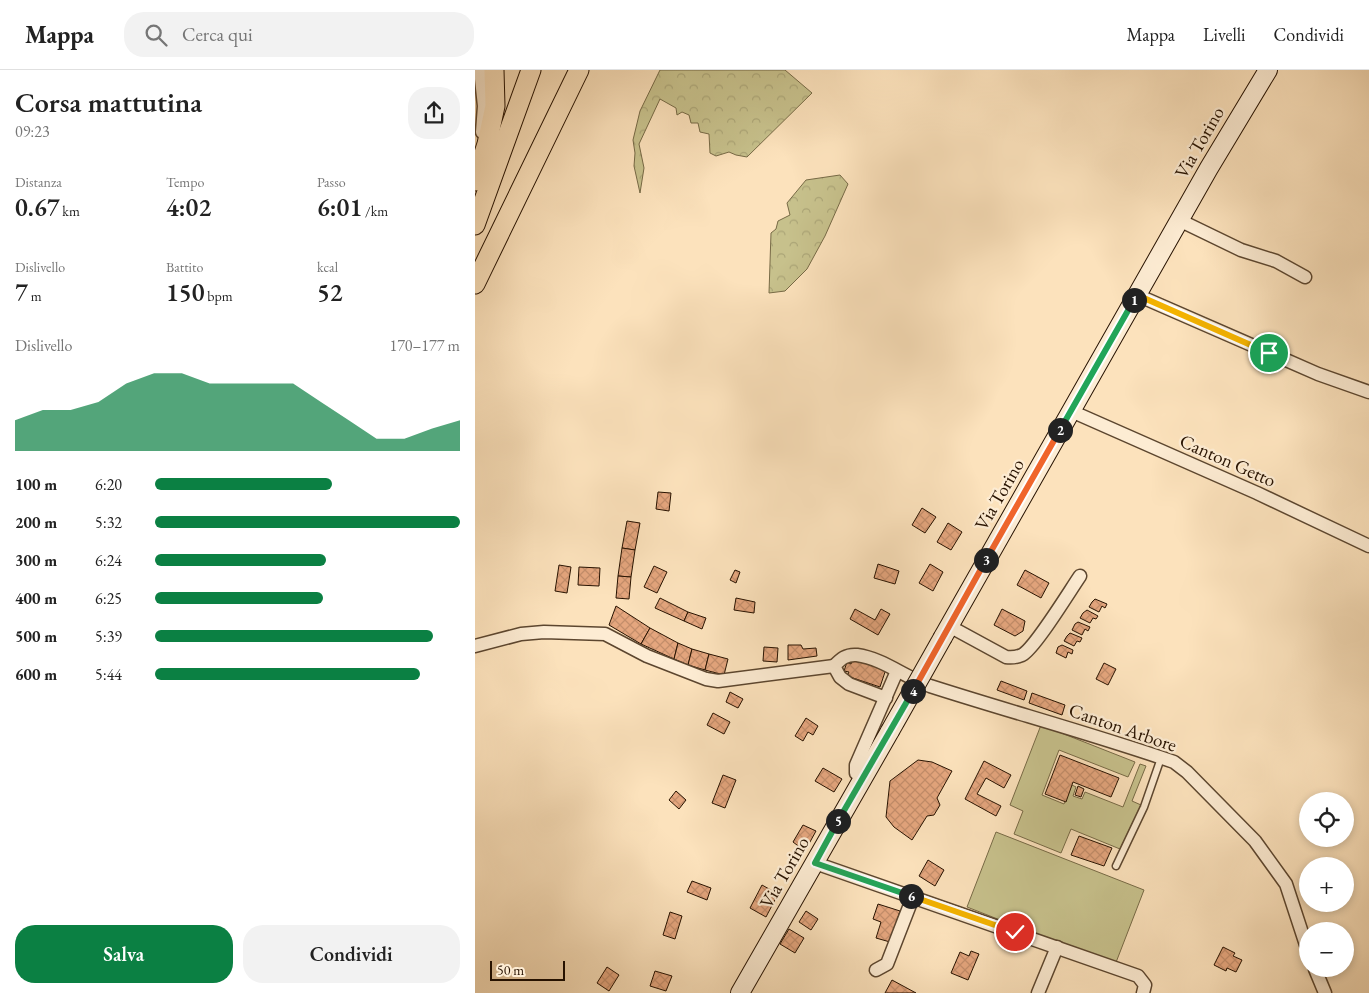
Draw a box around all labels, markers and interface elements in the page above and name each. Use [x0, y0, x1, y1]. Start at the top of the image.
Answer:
search box [124, 12, 474, 57]
text: Mappa [25, 19, 94, 50]
icon: search [142, 21, 170, 49]
text: Cerca qui [182, 22, 253, 47]
text: Mappa [1126, 23, 1175, 46]
text: Livelli [1203, 23, 1245, 46]
text: Condividi [1273, 23, 1344, 46]
text: Corsa mattutina [15, 84, 202, 120]
button: share [408, 87, 460, 139]
street label: Via Torino [1169, 102, 1230, 183]
text: 09:23 [15, 121, 50, 142]
text: Distanza [15, 173, 62, 191]
text: Tempo [166, 173, 204, 191]
text: Passo [317, 173, 346, 191]
text: 0.67 [15, 191, 60, 223]
text: 4:02 [166, 191, 211, 223]
text: 6:01 [317, 191, 362, 223]
text: km [60, 202, 80, 220]
text: /km [362, 202, 388, 220]
text: Dislivello [15, 258, 65, 276]
text: Battito [166, 258, 203, 276]
text: kcal [317, 258, 338, 276]
text: 7 [15, 276, 28, 308]
text: 150 [166, 276, 204, 308]
text: 52 [317, 276, 343, 308]
text: m [28, 287, 42, 305]
text: bpm [204, 287, 233, 305]
pin: 1 [1121, 288, 1147, 312]
text: 1 [1131, 291, 1138, 309]
pin [1248, 332, 1290, 374]
text: Dislivello [15, 335, 72, 356]
text: 170–177 m [389, 335, 460, 356]
icon: arrive [1255, 339, 1283, 367]
pin: 2 [1047, 418, 1073, 442]
text: 2 [1057, 421, 1064, 439]
street label: Canton Getto [1176, 428, 1280, 493]
street label: Via Torino [969, 454, 1030, 535]
text: 100 m [15, 474, 57, 495]
text: 6:20 [95, 474, 122, 495]
text: 200 m [15, 512, 57, 533]
text: 5:32 [95, 512, 122, 533]
pin: 3 [973, 548, 999, 572]
text: 300 m [15, 550, 57, 571]
text: 6:24 [95, 550, 122, 571]
text: 3 [983, 551, 990, 569]
text: 400 m [15, 588, 57, 609]
text: 6:25 [95, 588, 122, 609]
text: 500 m [15, 626, 57, 647]
text: 5:39 [95, 626, 122, 647]
text: 600 m [15, 664, 57, 685]
text: 5:44 [95, 664, 122, 685]
pin: 4 [901, 678, 925, 704]
text: 4 [910, 682, 917, 700]
street label: Canton Arbore [1065, 697, 1180, 758]
map controls [1299, 792, 1354, 977]
button: locate [1299, 792, 1354, 847]
pin: 5 [825, 808, 851, 834]
text: 5 [835, 812, 842, 830]
street label: Via Torino [754, 832, 815, 913]
button: + [1299, 857, 1354, 912]
pin: 6 [899, 884, 923, 908]
text: 6 [908, 887, 915, 905]
pin [994, 911, 1036, 953]
icon: check [1001, 918, 1029, 946]
button: − [1299, 922, 1354, 977]
button: Salva [15, 925, 233, 983]
button: Condividi [243, 925, 460, 983]
scale bar [490, 958, 565, 981]
text: 50 m [497, 961, 524, 979]

